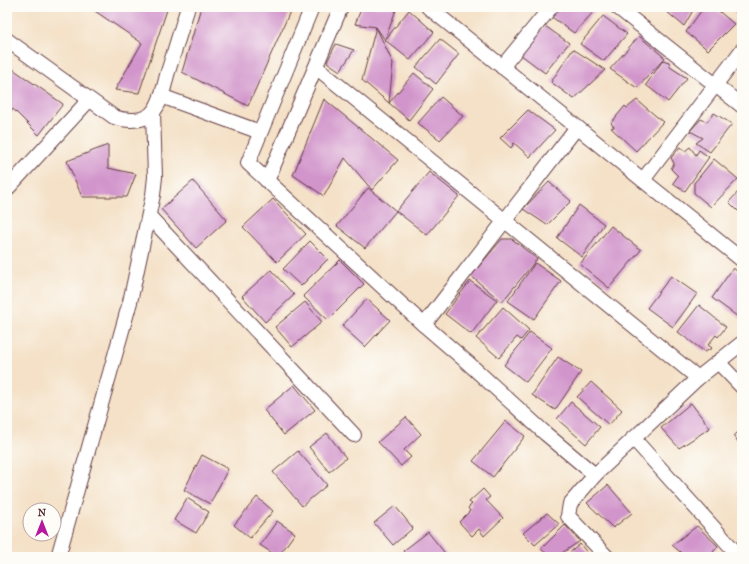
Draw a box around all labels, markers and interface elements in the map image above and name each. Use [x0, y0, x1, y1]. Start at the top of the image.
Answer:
north arrow [22, 502, 62, 542]
text: N [38, 506, 47, 519]

